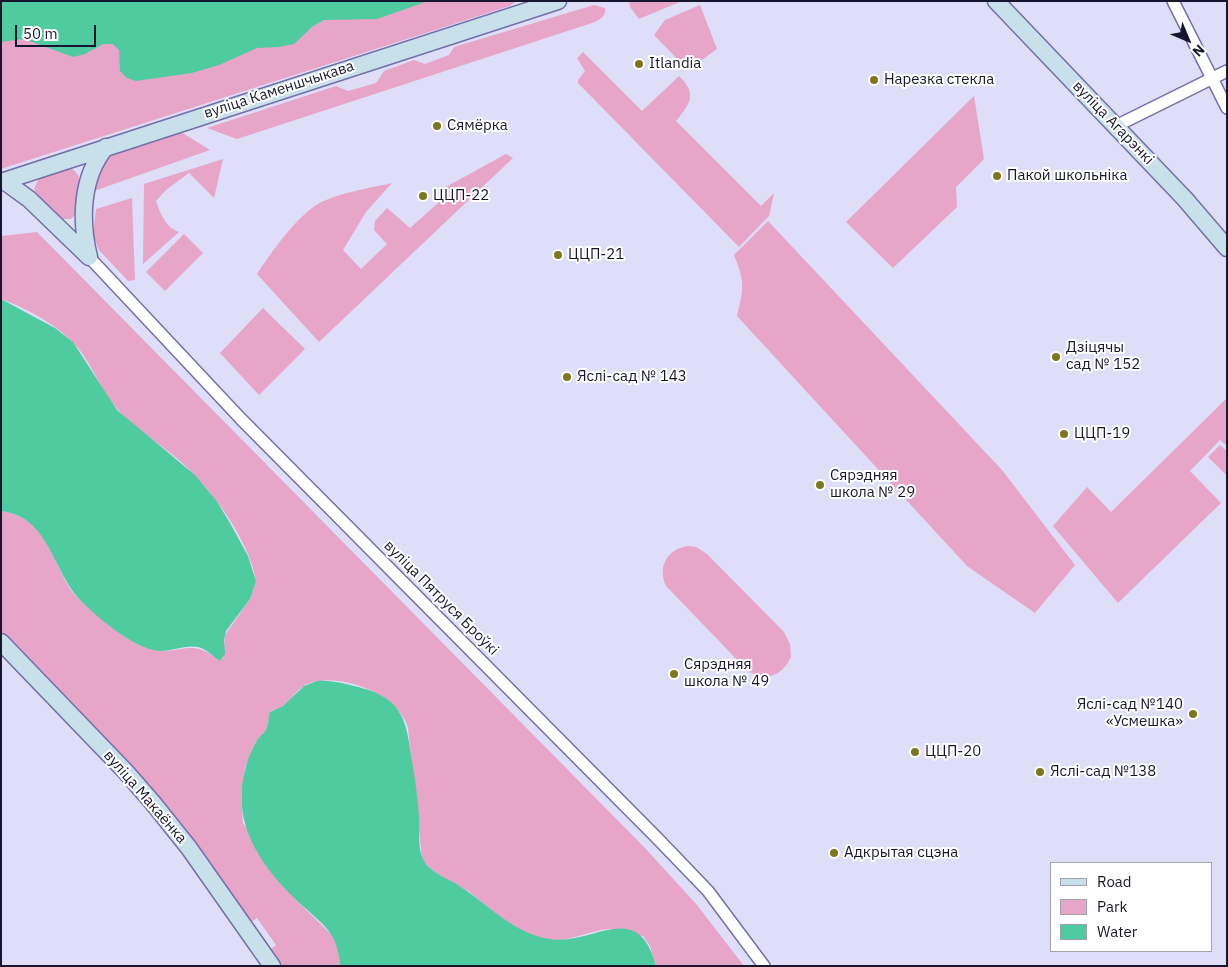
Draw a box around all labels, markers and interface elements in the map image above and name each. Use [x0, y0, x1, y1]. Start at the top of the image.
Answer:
scale bar [18, 15, 99, 47]
north arrow [1163, 15, 1213, 65]
text: 50 m [23, 24, 58, 43]
text: N [1189, 41, 1209, 61]
place label: Itlandia [649, 55, 701, 73]
street label: вуліца Каменшчыкава [202, 57, 356, 123]
marker: Itlandia [633, 58, 645, 70]
place label: Нарезка стекла [884, 71, 994, 89]
marker: Нарезка стекла [868, 74, 880, 86]
street label: вуліца Агарэнкі [1069, 77, 1157, 169]
place label: Сямёрка [447, 117, 508, 135]
marker: Сямёрка [431, 120, 443, 132]
place label: Пакой школьніка [1007, 167, 1127, 185]
marker: Пакой школьніка [991, 170, 1003, 182]
place label: ЦЦП-22 [433, 187, 489, 205]
marker: ЦЦП-22 [417, 190, 429, 202]
place label: ЦЦП-21 [568, 246, 624, 264]
marker: ЦЦП-21 [552, 249, 564, 261]
place label: Дзіцячы сад № 152 [1066, 339, 1140, 374]
marker: Дзіцячы сад № 152 [1050, 351, 1062, 363]
place label: Яслі-сад № 143 [577, 368, 687, 386]
marker: Яслі-сад № 143 [561, 371, 573, 383]
place label: ЦЦП-19 [1074, 425, 1130, 443]
marker: ЦЦП-19 [1058, 428, 1070, 440]
place label: Сярэдняя школа № 29 [830, 467, 915, 502]
marker: Сярэдняя школа № 29 [814, 479, 826, 491]
street label: вуліца Пятруся Броўкі [380, 537, 502, 659]
place label: Сярэдняя школа № 49 [684, 656, 769, 691]
marker: Сярэдняя школа № 49 [668, 668, 680, 680]
place label: Яслі-сад №140 «Усмешка» [1077, 696, 1183, 731]
marker: Яслі-сад №140 «Усмешка» [1187, 708, 1199, 720]
place label: ЦЦП-20 [925, 743, 981, 761]
marker: ЦЦП-20 [909, 746, 921, 758]
street label: вуліца Макаёнка [100, 747, 190, 847]
place label: Яслі-сад №138 [1050, 763, 1156, 781]
marker: Яслі-сад №138 [1034, 766, 1046, 778]
place label: Адкрытая сцэна [844, 844, 958, 862]
marker: Адкрытая сцэна [828, 847, 840, 859]
legend [1050, 862, 1213, 952]
text: Road [1097, 872, 1132, 891]
text: Park [1097, 897, 1127, 916]
text: Water [1097, 922, 1137, 941]

